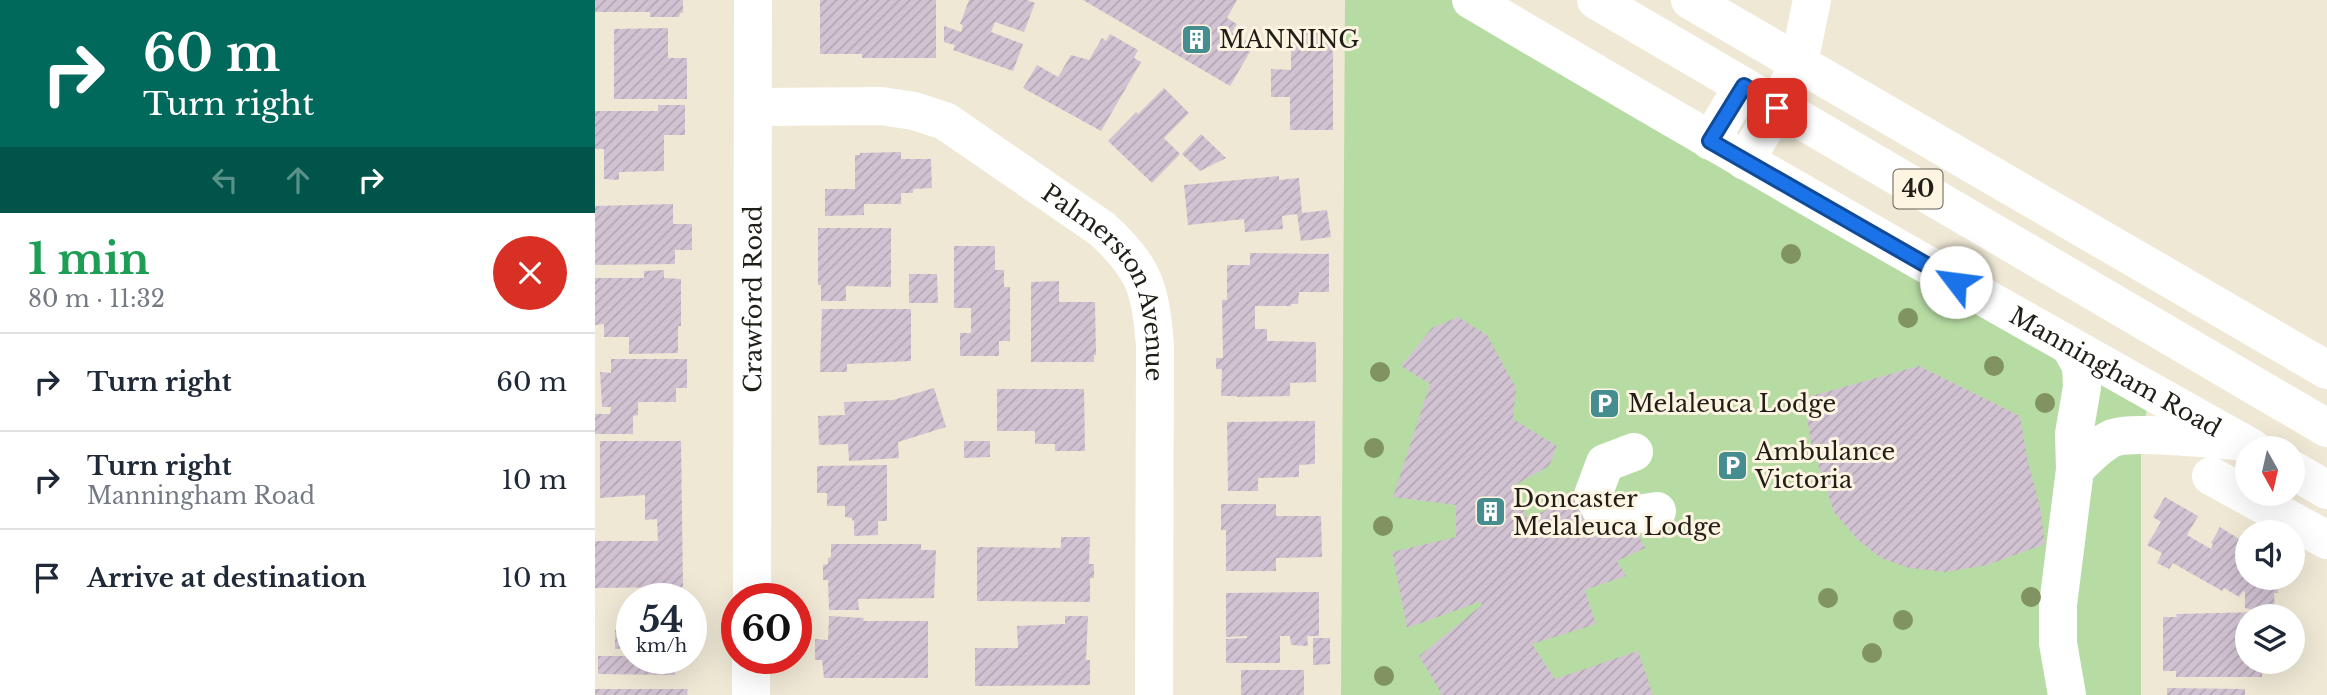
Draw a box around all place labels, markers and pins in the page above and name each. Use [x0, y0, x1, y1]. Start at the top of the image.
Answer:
building icon: MANNING [1179, 22, 1213, 56]
place label: MANNING [1219, 25, 1359, 54]
pin [1747, 78, 1807, 138]
parking icon: Melaleuca Lodge [1588, 386, 1622, 420]
place label: Melaleuca Lodge [1628, 389, 1836, 418]
place label: Ambulance Victoria [1754, 437, 1895, 494]
parking icon: Ambulance Victoria [1715, 448, 1749, 482]
place label: Doncaster Melaleuca Lodge [1513, 484, 1721, 541]
building icon: Doncaster Melaleuca Lodge [1473, 495, 1507, 529]

